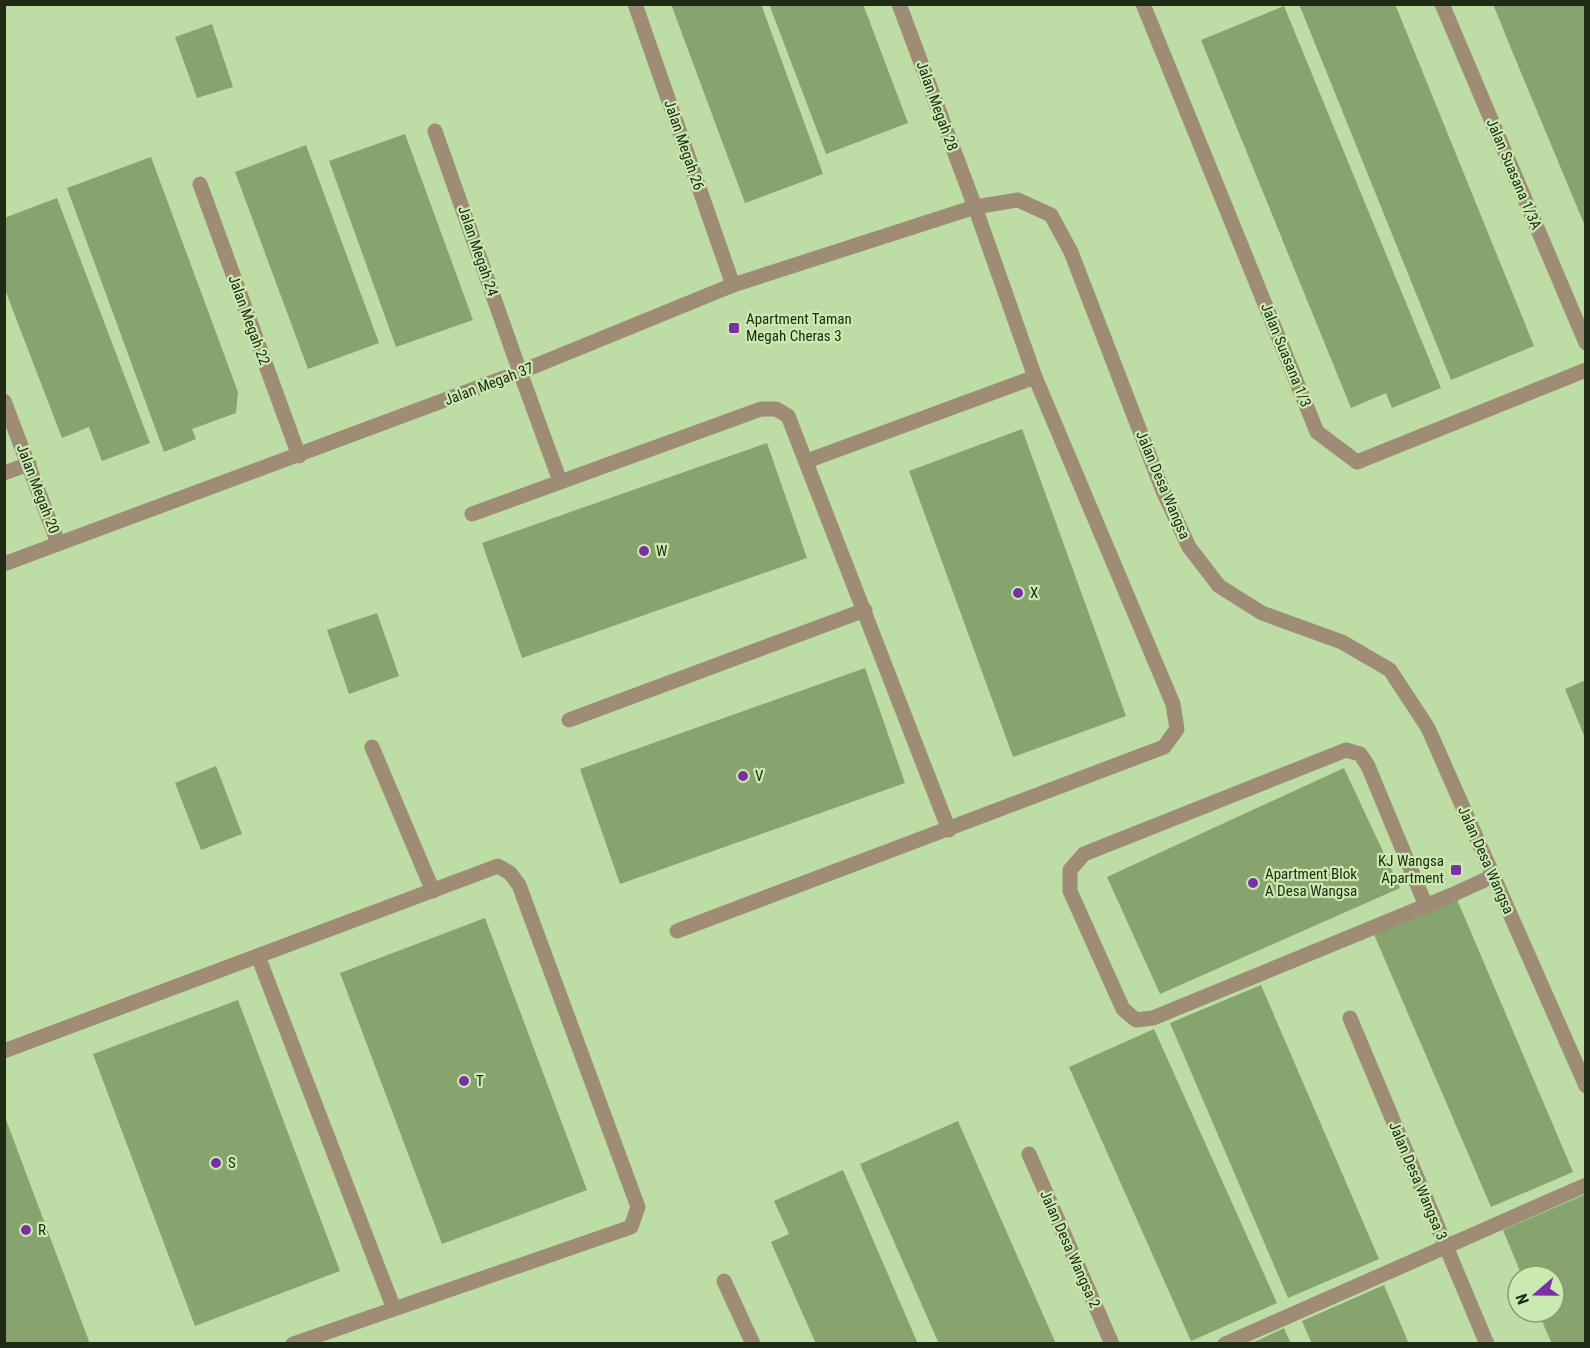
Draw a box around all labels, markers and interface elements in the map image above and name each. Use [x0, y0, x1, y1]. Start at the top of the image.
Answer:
street label: Jalan Megah 28 [912, 59, 962, 153]
street label: Jalan Megah 26 [660, 98, 708, 192]
street label: Jalan Suasana 1/3A [1482, 116, 1546, 233]
street label: Jalan Megah 24 [454, 204, 502, 298]
street label: Jalan Megah 22 [224, 273, 274, 367]
street label: Jalan Suasana 1/3 [1257, 301, 1315, 409]
place label: Apartment Taman Megah Cheras 3 [746, 310, 852, 345]
marker: Apartment Taman Megah Cheras 3 [727, 321, 741, 335]
street label: Jalan Megah 37 [442, 359, 536, 409]
street label: Jalan Desa Wangsa [1132, 428, 1194, 542]
street label: Jalan Megah 20 [13, 442, 63, 536]
place label: W [656, 542, 668, 560]
marker: W [637, 544, 651, 558]
place label: X [1030, 584, 1038, 602]
marker: X [1011, 586, 1025, 600]
place label: V [755, 767, 764, 785]
marker: V [736, 769, 750, 783]
street label: Jalan Desa Wangsa [1454, 803, 1518, 917]
place label: KJ Wangsa Apartment [1378, 852, 1444, 887]
marker: KJ Wangsa Apartment [1449, 863, 1463, 877]
place label: Apartment Blok A Desa Wangsa [1265, 865, 1357, 900]
marker: Apartment Blok A Desa Wangsa [1246, 876, 1260, 890]
place label: T [476, 1072, 484, 1090]
marker: T [457, 1074, 471, 1088]
street label: Jalan Desa Wangsa 3 [1385, 1119, 1451, 1243]
place label: S [228, 1154, 236, 1172]
marker: S [209, 1156, 223, 1170]
street label: Jalan Desa Wangsa 2 [1036, 1187, 1104, 1311]
place label: R [38, 1221, 46, 1239]
marker: R [19, 1223, 33, 1237]
north arrow [1506, 1264, 1566, 1324]
text: N [1512, 1291, 1533, 1307]

